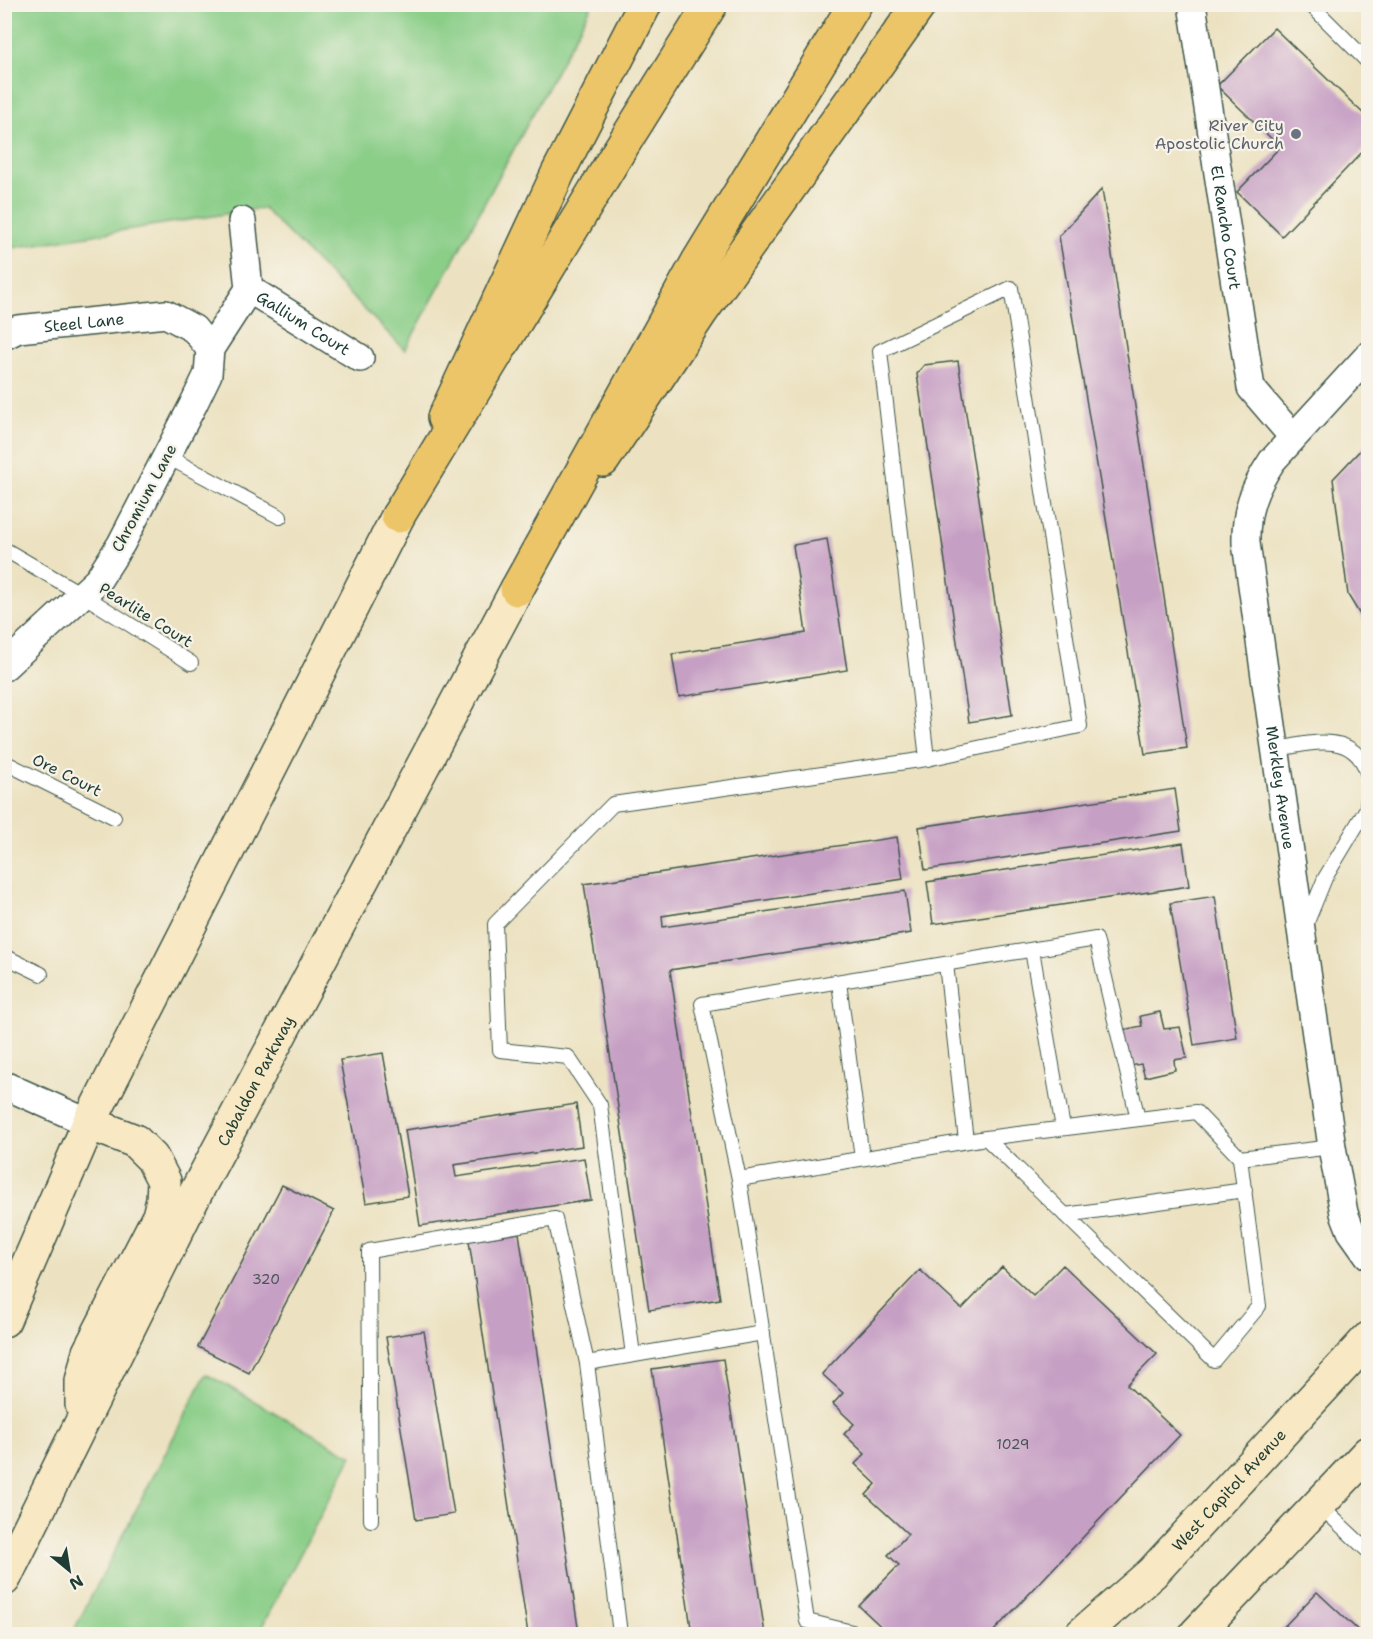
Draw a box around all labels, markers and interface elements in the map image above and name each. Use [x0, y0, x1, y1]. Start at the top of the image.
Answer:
place label: River City Apostolic Church [1155, 115, 1284, 154]
marker: River City Apostolic Church [1289, 127, 1303, 141]
street label: El Rancho Court [1206, 164, 1246, 291]
street label: Gallium Court [252, 286, 354, 360]
street label: Steel Lane [43, 308, 125, 337]
street label: Chromium Lane [107, 440, 181, 556]
street label: Pearlite Court [95, 578, 197, 652]
street label: Merkley Avenue [1262, 724, 1300, 851]
street label: Ore Court [29, 749, 105, 801]
street label: Cabaldon Parkway [212, 1012, 299, 1150]
house number: 320 [252, 1270, 280, 1288]
street label: West Capitol Avenue [1167, 1424, 1291, 1556]
house number: 1029 [996, 1435, 1030, 1453]
north arrow [39, 1540, 99, 1600]
text: N [66, 1570, 87, 1595]

